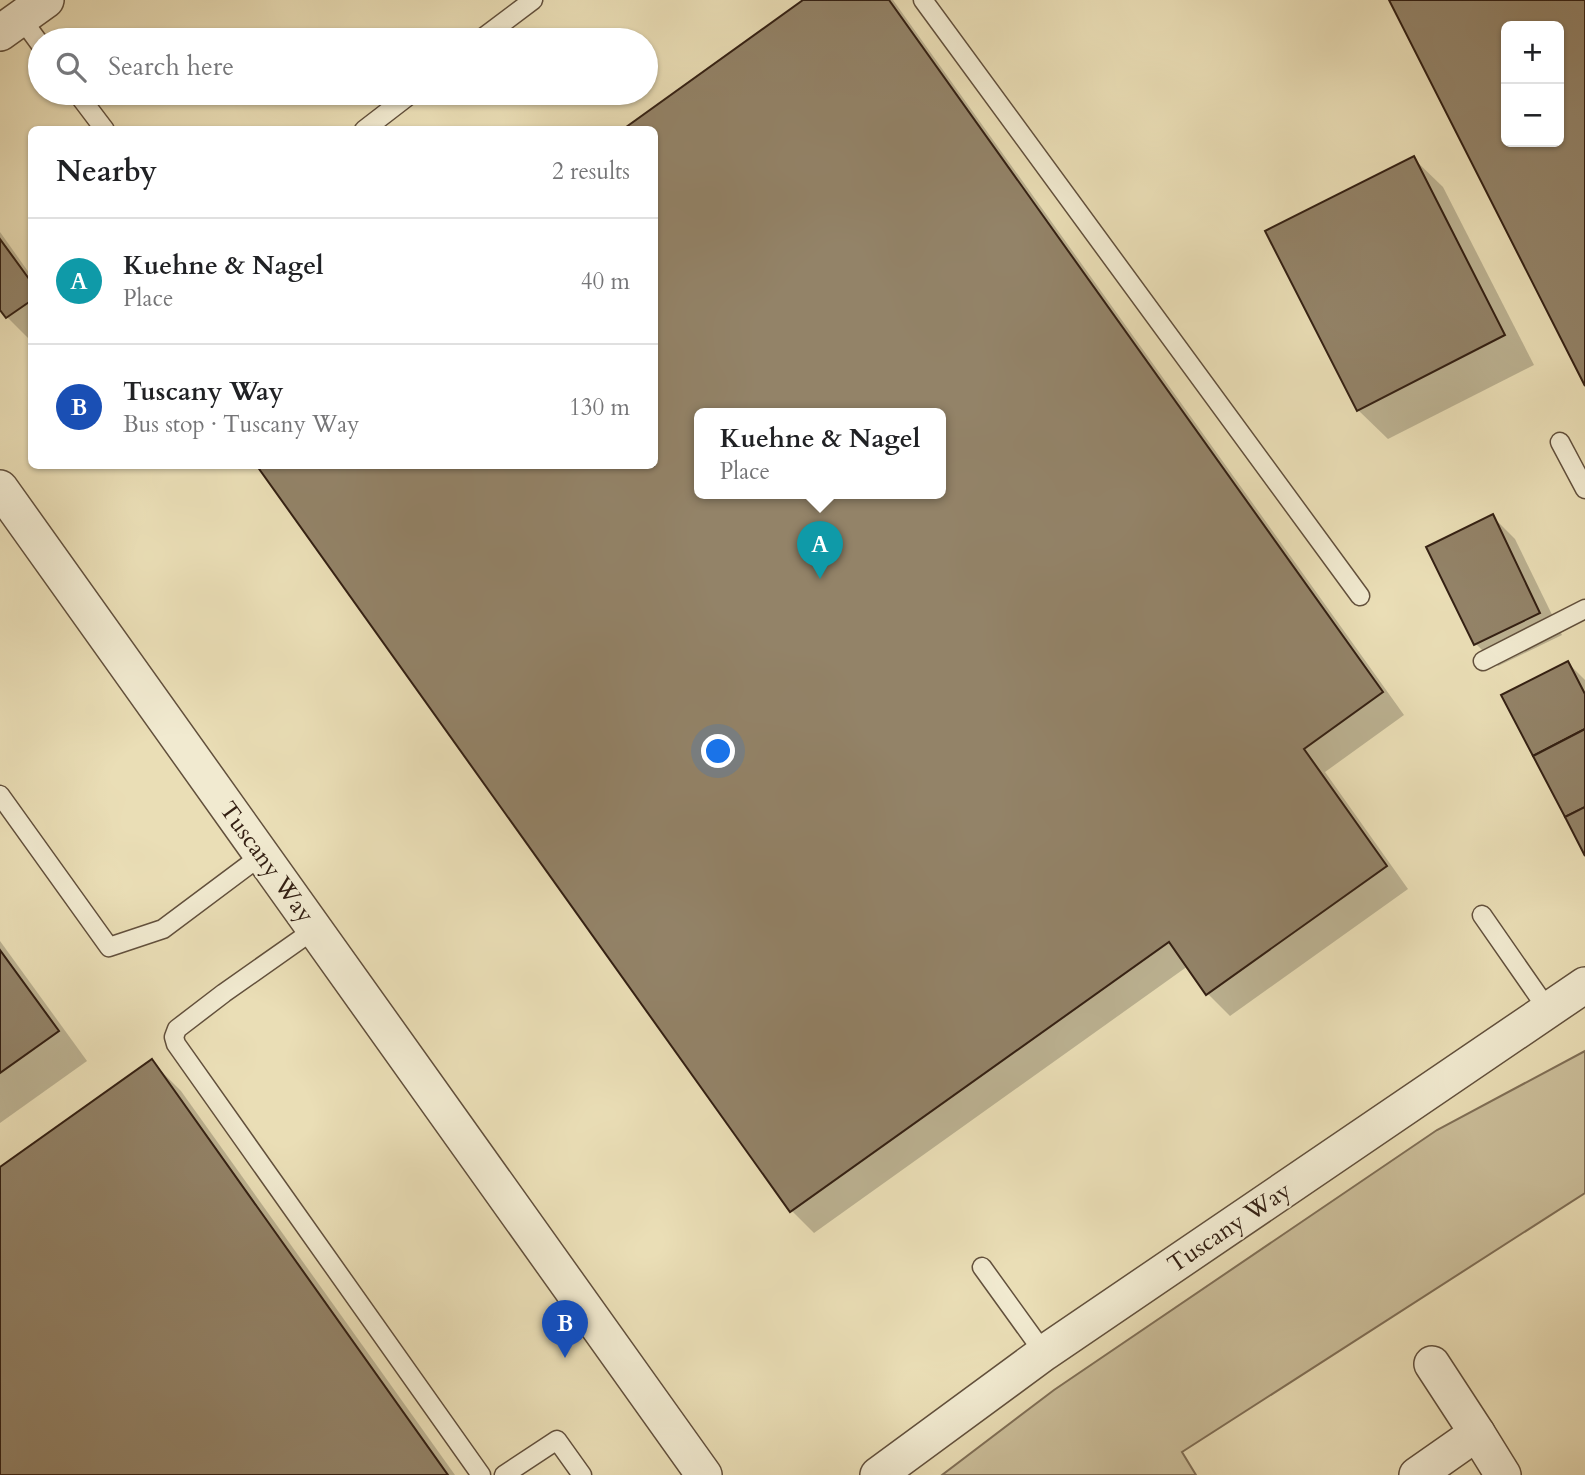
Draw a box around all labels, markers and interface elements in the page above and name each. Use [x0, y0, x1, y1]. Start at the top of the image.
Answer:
map controls [1501, 21, 1564, 147]
button: + [1501, 21, 1564, 84]
search box [28, 28, 658, 105]
icon: search [52, 48, 90, 86]
text: Search here [108, 49, 234, 84]
button: − [1501, 84, 1564, 147]
text: Nearby [56, 151, 157, 192]
text: 2 results [552, 156, 630, 187]
text: Kuehne & Nagel [123, 248, 324, 283]
text: A [70, 266, 88, 297]
text: 40 m [581, 266, 630, 297]
text: Place [123, 283, 173, 314]
text: Tuscany Way [123, 374, 284, 409]
text: B [71, 392, 87, 423]
text: 130 m [569, 392, 630, 423]
popup [694, 408, 946, 499]
text: Bus stop · Tuscany Way [123, 409, 359, 440]
text: Kuehne & Nagel [720, 421, 920, 456]
text: Place [720, 456, 770, 487]
pin: A [797, 521, 843, 579]
your location [701, 734, 735, 768]
street label: Tuscany Way [211, 795, 322, 930]
street label: Tuscany Way [1161, 1174, 1298, 1281]
pin: B [542, 1300, 588, 1358]

